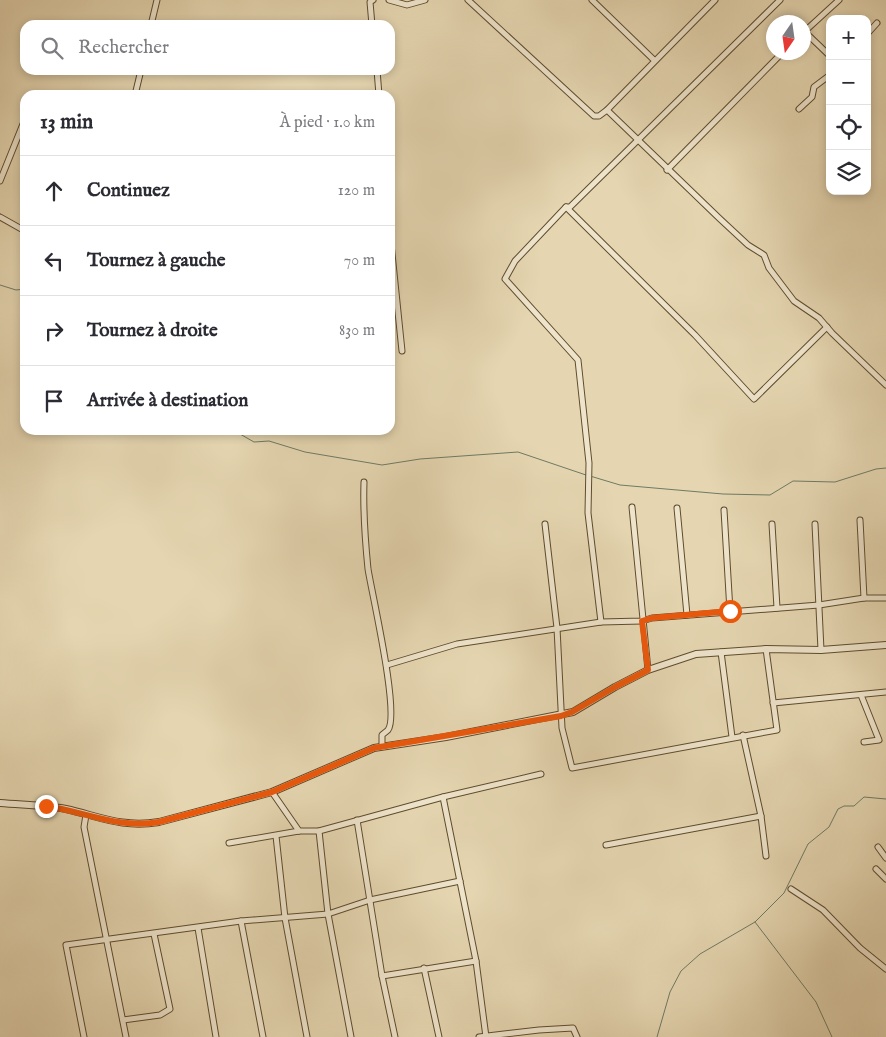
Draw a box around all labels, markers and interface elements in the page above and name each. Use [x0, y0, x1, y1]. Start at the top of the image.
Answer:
north arrow [766, 15, 811, 60]
map controls [826, 15, 871, 195]
button: + [826, 15, 871, 60]
search box [20, 20, 395, 75]
icon: search [38, 34, 66, 62]
text: Rechercher [78, 36, 169, 60]
button: − [826, 60, 871, 105]
button: locate [826, 105, 871, 150]
text: 13 min [40, 109, 93, 136]
text: À pied · 1.0 km [280, 113, 375, 133]
button: layers [826, 150, 871, 195]
icon: ahead [40, 177, 68, 205]
text: Continuez [87, 179, 170, 203]
text: 120 m [338, 181, 375, 201]
icon: left [40, 247, 68, 275]
text: Tournez à gauche [87, 249, 226, 273]
text: 70 m [344, 251, 375, 271]
icon: right [40, 317, 68, 345]
text: Tournez à droite [87, 319, 218, 343]
text: 830 m [339, 321, 375, 341]
icon: arrive [40, 387, 68, 415]
text: Arrivée à destination [87, 389, 248, 413]
route start [719, 600, 742, 623]
route end [35, 795, 58, 818]

